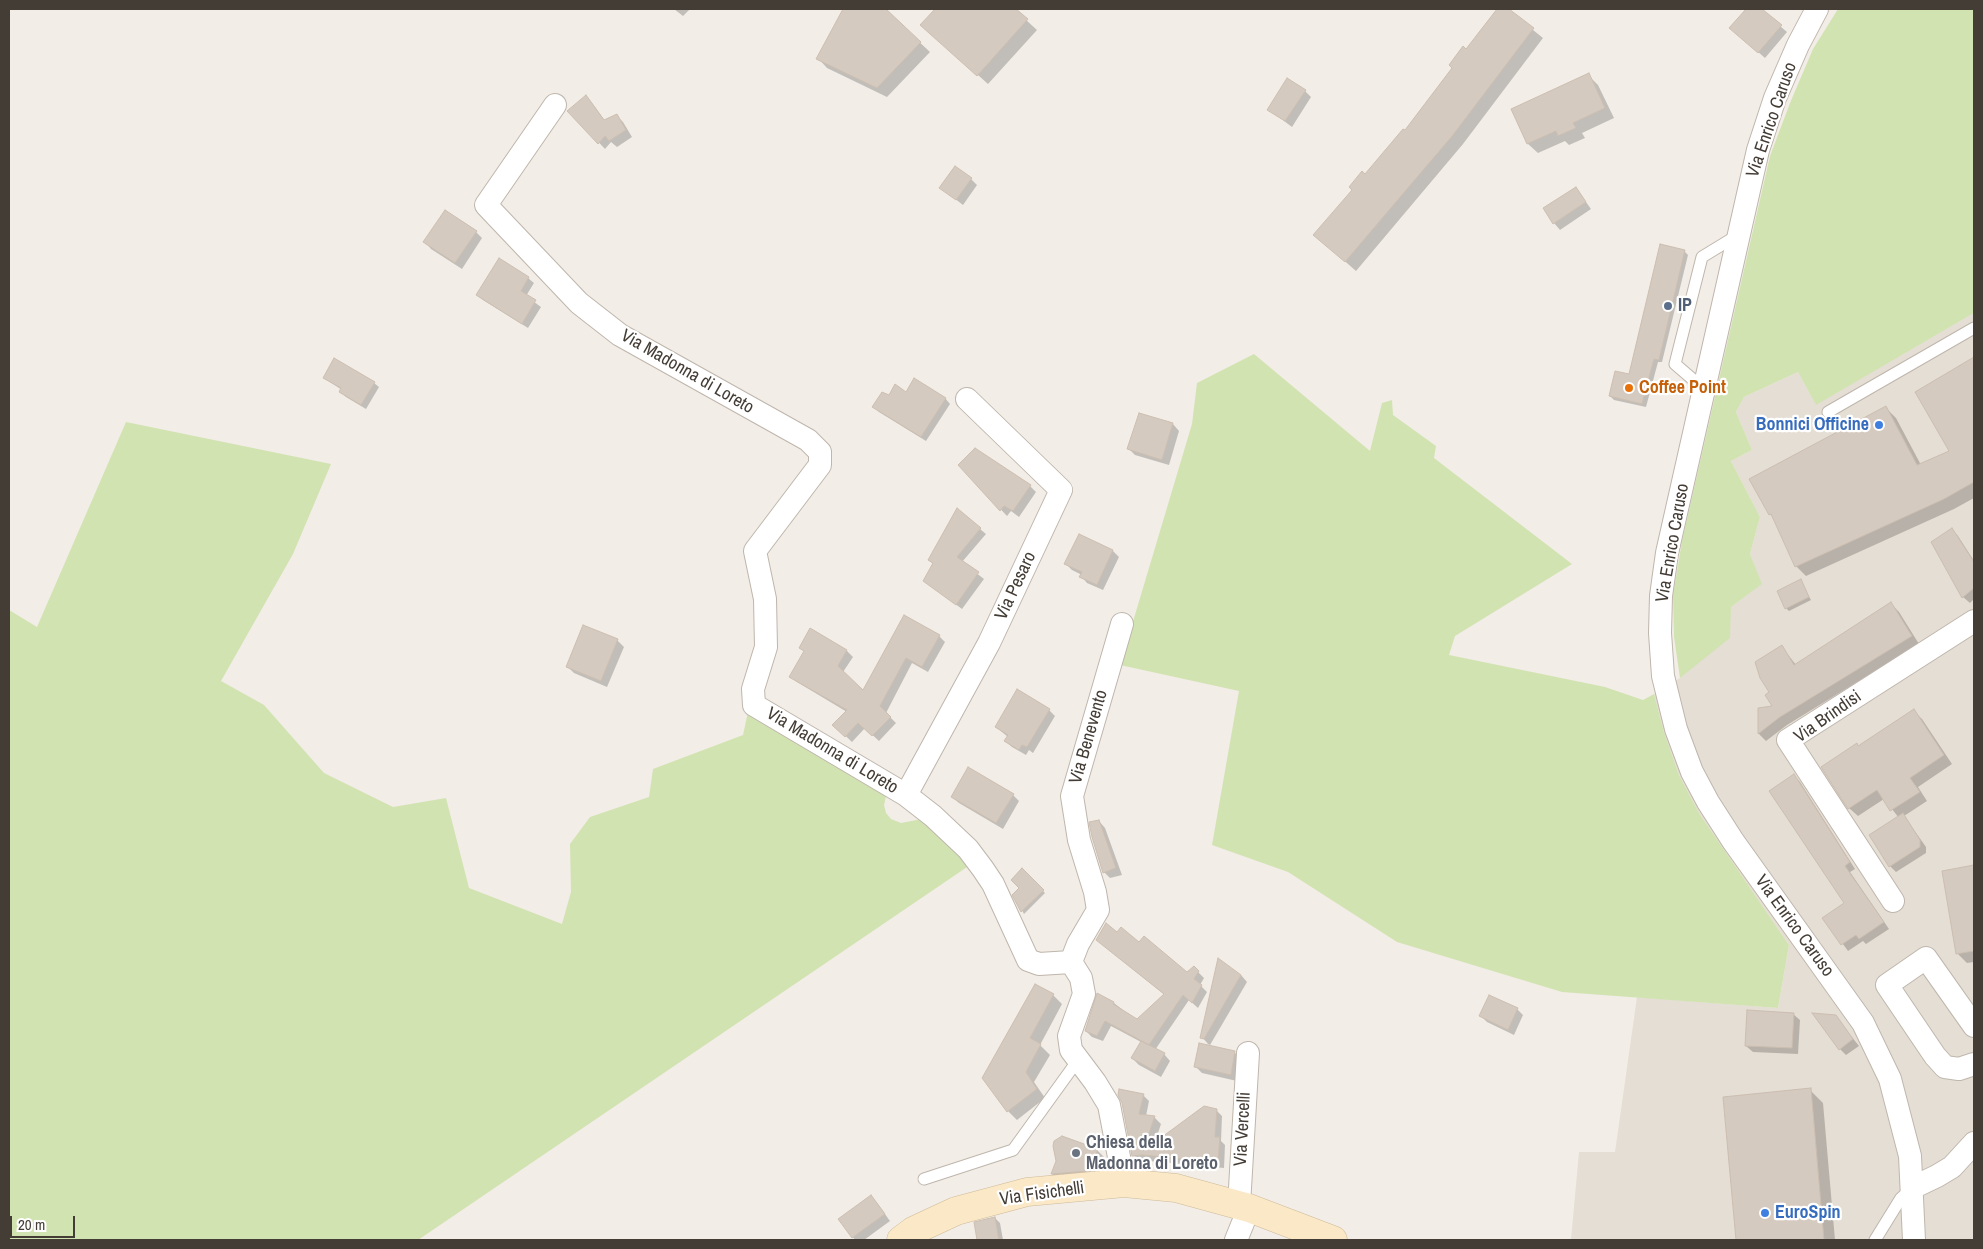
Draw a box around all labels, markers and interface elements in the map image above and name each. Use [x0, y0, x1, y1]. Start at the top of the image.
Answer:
street label: Via Enrico Caruso [1742, 60, 1802, 180]
place label: IP [1678, 295, 1692, 317]
marker: IP [1662, 300, 1674, 312]
street label: Via Madonna di Loreto [617, 325, 757, 419]
place label: Coffee Point [1639, 377, 1726, 399]
marker: Coffee Point [1623, 382, 1635, 394]
place label: Bonnici Officine [1756, 414, 1869, 436]
marker: Bonnici Officine [1873, 419, 1885, 431]
street label: Via Enrico Caruso [1652, 482, 1694, 604]
street label: Via Pesaro [991, 548, 1041, 624]
street label: Via Brindisi [1790, 686, 1866, 748]
street label: Via Benevento [1065, 688, 1113, 786]
street label: Via Madonna di Loreto [762, 703, 902, 799]
street label: Via Enrico Caruso [1750, 871, 1838, 981]
street label: Via Vercelli [1230, 1091, 1256, 1167]
place label: Chiesa della Madonna di Loreto [1086, 1132, 1218, 1174]
marker: Chiesa della Madonna di Loreto [1070, 1147, 1082, 1159]
street label: Via Fisichelli [998, 1177, 1086, 1211]
place label: EuroSpin [1775, 1202, 1841, 1224]
scale bar [12, 1206, 78, 1238]
marker: EuroSpin [1759, 1207, 1771, 1219]
text: 20 m [18, 1214, 45, 1235]

